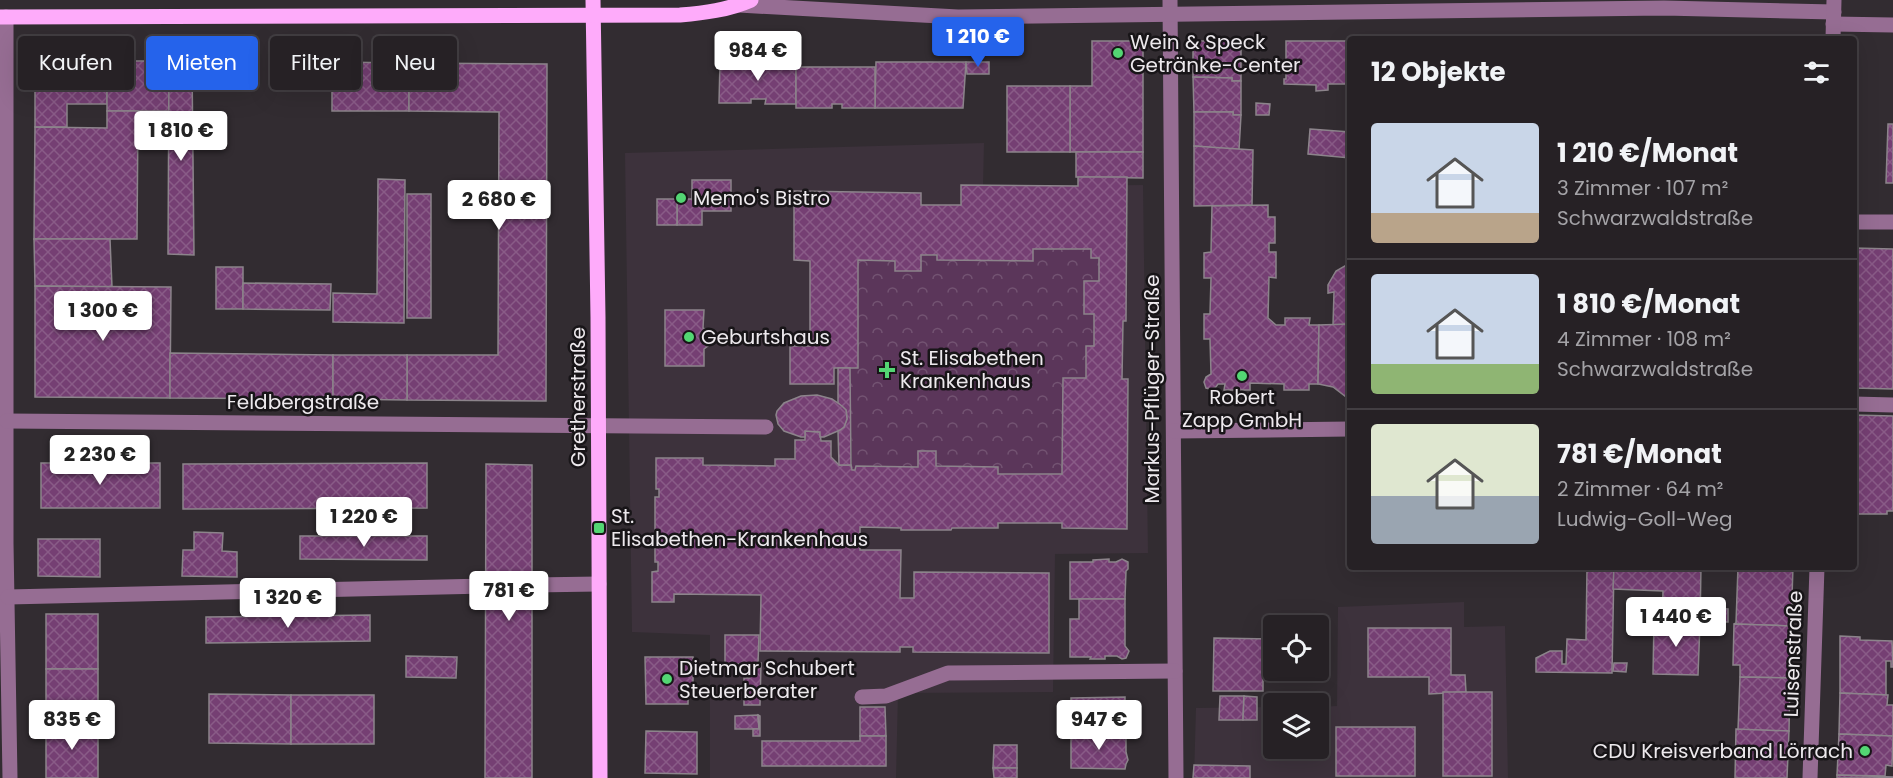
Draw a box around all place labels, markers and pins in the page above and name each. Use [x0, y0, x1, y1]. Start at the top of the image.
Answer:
pin: 1 210 € [923, 17, 1033, 68]
place label: Wein & Speck Getränke-Center [1130, 28, 1301, 79]
pin: 984 € [716, 31, 800, 82]
marker: Wein & Speck Getränke-Center [1111, 46, 1125, 60]
pin: 1 810 € [126, 111, 236, 162]
pin: 2 680 € [444, 180, 554, 231]
place label: Memo's Bistro [693, 184, 830, 212]
marker: Memo's Bistro [674, 191, 688, 205]
pin: 1 300 € [48, 291, 158, 342]
place label: Geburtshaus [701, 323, 830, 351]
marker: Geburtshaus [682, 330, 696, 344]
place label: St. Elisabethen Krankenhaus [900, 344, 1044, 395]
marker: St. Elisabethen Krankenhaus [878, 361, 896, 379]
marker: Robert Zapp GmbH [1235, 369, 1249, 383]
place label: Robert Zapp GmbH [1182, 383, 1302, 434]
pin: 2 230 € [45, 435, 155, 486]
pin: 1 220 € [309, 497, 419, 548]
place label: St. Elisabethen-Krankenhaus [611, 502, 868, 553]
marker: St. Elisabethen-Krankenhaus [592, 521, 606, 535]
pin: 781 € [467, 571, 551, 622]
pin: 1 320 € [233, 578, 343, 629]
pin: 1 440 € [1621, 597, 1731, 648]
place label: Dietmar Schubert Steuerberater [679, 654, 855, 705]
marker: Dietmar Schubert Steuerberater [660, 672, 674, 686]
pin: 835 € [30, 700, 114, 751]
pin: 947 € [1057, 700, 1141, 751]
place label: CDU Kreisverband Lörrach [1593, 737, 1853, 765]
marker: CDU Kreisverband Lörrach [1858, 744, 1872, 758]

